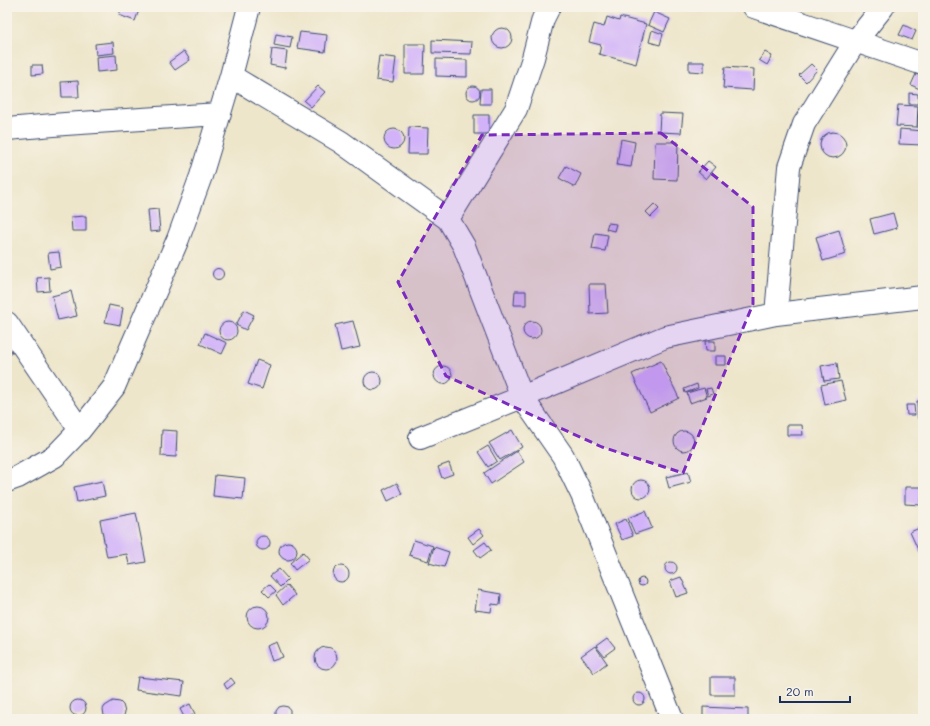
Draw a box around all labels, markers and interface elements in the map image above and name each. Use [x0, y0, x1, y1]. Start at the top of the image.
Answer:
scale bar [780, 678, 850, 704]
text: 20 m [786, 683, 814, 699]

